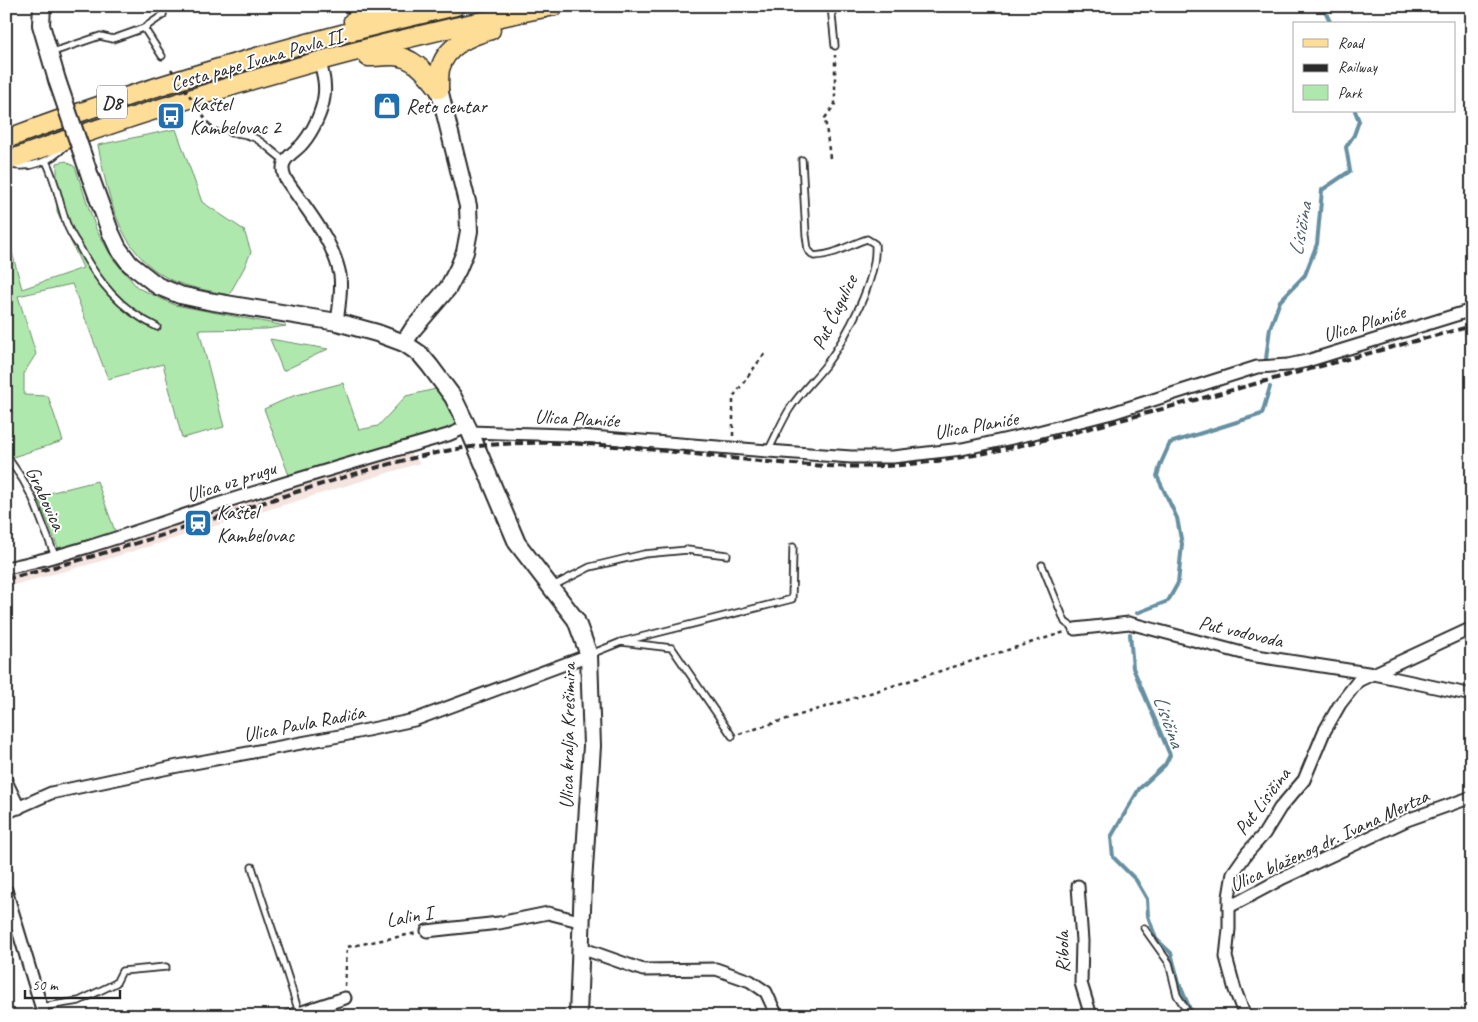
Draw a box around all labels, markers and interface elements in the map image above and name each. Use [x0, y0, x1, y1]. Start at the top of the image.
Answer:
street label: Cesta pape Ivana Pavla II. [167, 22, 349, 97]
legend [1293, 22, 1456, 112]
text: Road [1338, 34, 1365, 53]
text: Railway [1338, 58, 1379, 77]
text: Park [1338, 84, 1363, 103]
road number: D8 [97, 85, 127, 118]
shop icon: Reto centar [372, 91, 402, 121]
place label: Kaštel Kambelovac 2 [190, 92, 283, 140]
place label: Reto centar [406, 94, 488, 119]
bus stop icon: Kaštel Kambelovac 2 [156, 101, 186, 131]
water label: Lisičina [1282, 198, 1318, 258]
street label: Put Čugulice [806, 269, 864, 354]
street label: Ulica Planiće [1320, 299, 1410, 348]
street label: Ulica Planiće [534, 404, 621, 433]
street label: Ulica Planiće [932, 406, 1021, 445]
street label: Ulica uz prugu [183, 455, 280, 508]
street label: Grabovica [20, 462, 72, 535]
place label: Kaštel Kambelovac [217, 500, 295, 548]
station icon: Kaštel Kambelovac [183, 508, 213, 538]
street label: Put vodovoda [1196, 610, 1287, 654]
street label: Ulica kralja Krešimira [554, 661, 581, 809]
water label: Lisičina [1148, 691, 1191, 753]
street label: Ulica Pavla Radića [241, 699, 368, 747]
street label: Put Lisičina [1229, 761, 1297, 840]
street label: Ulica blaženog dr. Ivana Mertza [1226, 783, 1434, 898]
street label: Lalin I [384, 899, 439, 933]
street label: Ribola [1050, 929, 1075, 973]
scale bar [25, 967, 120, 999]
text: 50 m [32, 976, 59, 995]

